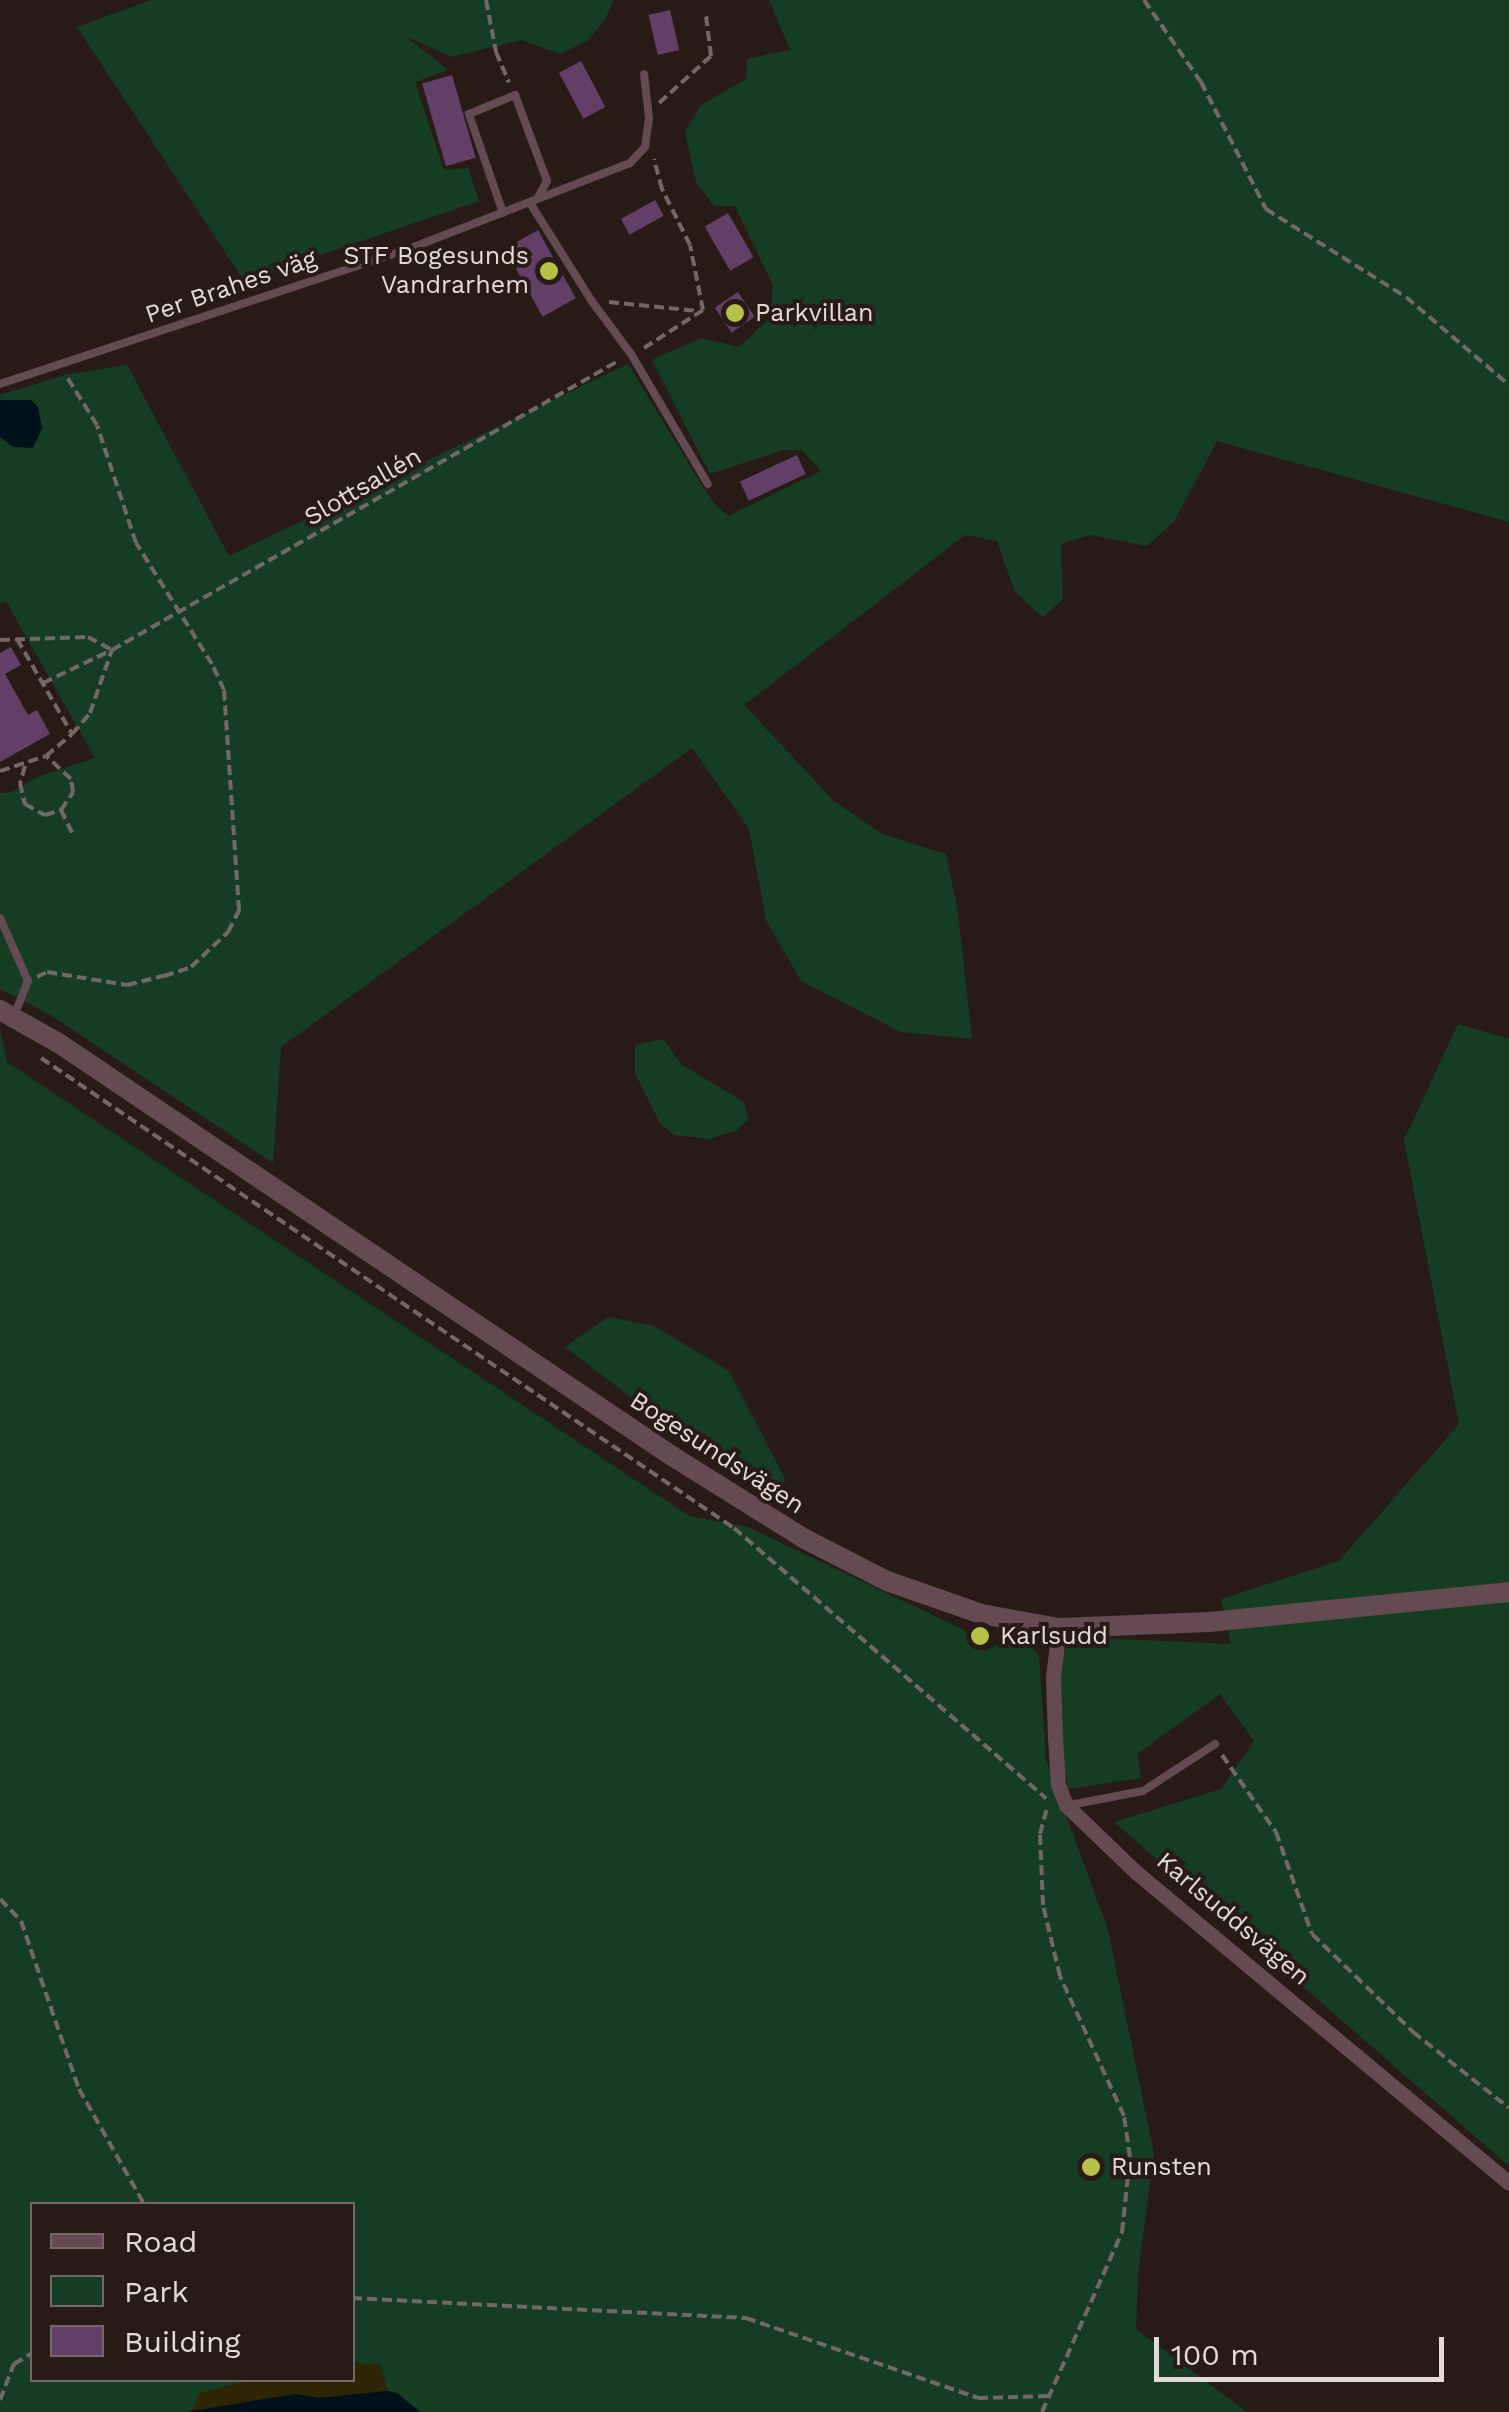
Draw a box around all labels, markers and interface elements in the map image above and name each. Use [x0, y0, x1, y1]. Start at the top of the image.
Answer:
place label: STF Bogesunds Vandrarhem [343, 242, 529, 301]
street label: Per Brahes väg [141, 243, 321, 331]
marker: STF Bogesunds Vandrarhem [538, 260, 560, 282]
place label: Parkvillan [755, 298, 873, 328]
marker: Parkvillan [724, 302, 746, 324]
street label: Slottsallén [299, 441, 427, 533]
street label: Bogesundsvägen [624, 1385, 810, 1521]
place label: Karlsudd [1000, 1621, 1108, 1651]
marker: Karlsudd [969, 1625, 991, 1647]
street label: Karlsuddsvägen [1150, 1846, 1316, 1992]
place label: Runsten [1111, 2152, 1212, 2182]
marker: Runsten [1080, 2156, 1102, 2178]
legend [30, 2202, 355, 2382]
text: Road [124, 2224, 197, 2259]
text: Park [124, 2274, 189, 2309]
scale bar [1159, 2317, 1449, 2379]
text: Building [124, 2324, 241, 2359]
text: 100 m [1171, 2337, 1259, 2372]

